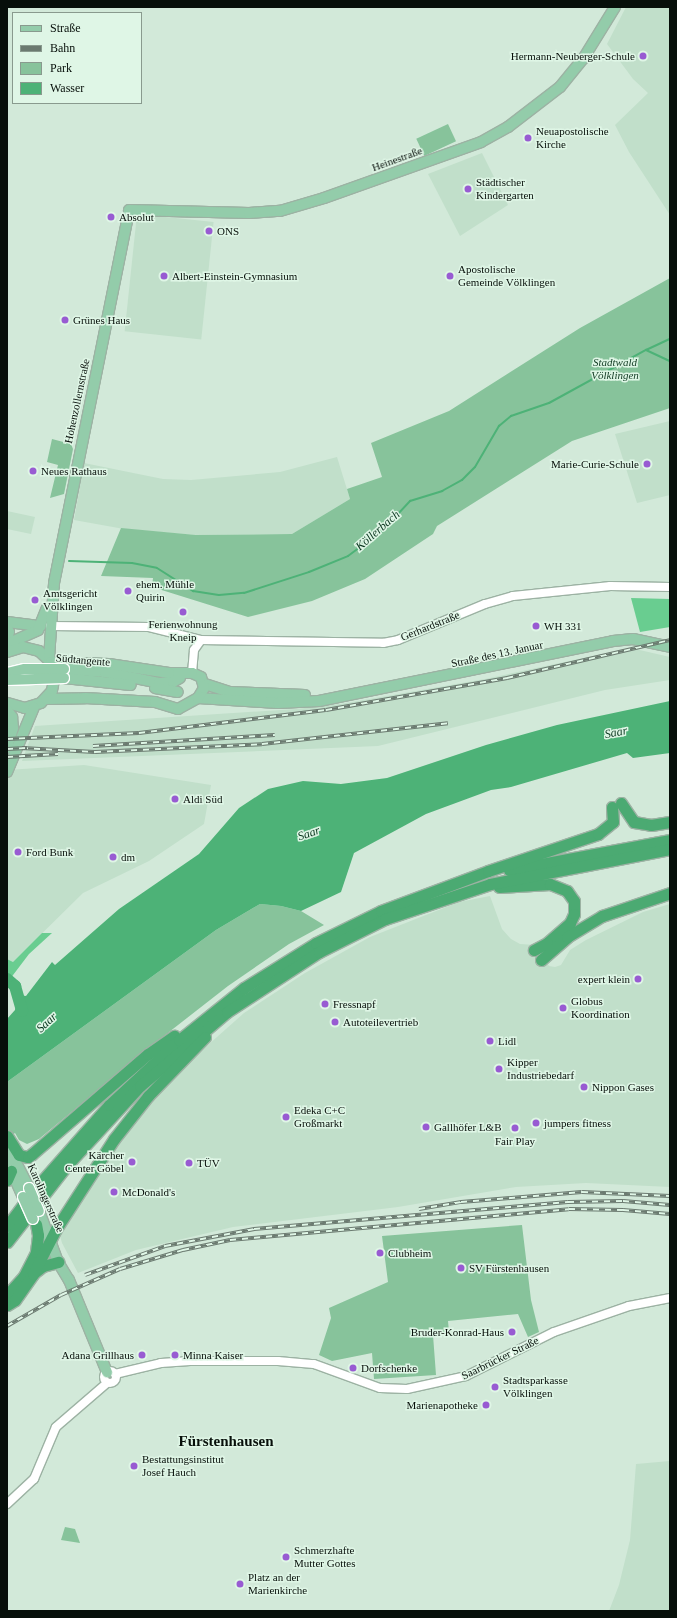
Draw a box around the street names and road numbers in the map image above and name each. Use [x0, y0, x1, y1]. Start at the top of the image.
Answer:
street label: Heinestraße [370, 144, 424, 174]
street label: Hohenzollernstraße [62, 358, 92, 444]
street label: Gerhardstraße [399, 608, 461, 644]
street label: Straße des 13. Januar [450, 638, 544, 670]
street label: Südtangente [55, 651, 111, 669]
street label: Karolingerstraße [25, 1162, 67, 1234]
street label: Saarbrücker Straße [459, 1334, 541, 1382]

